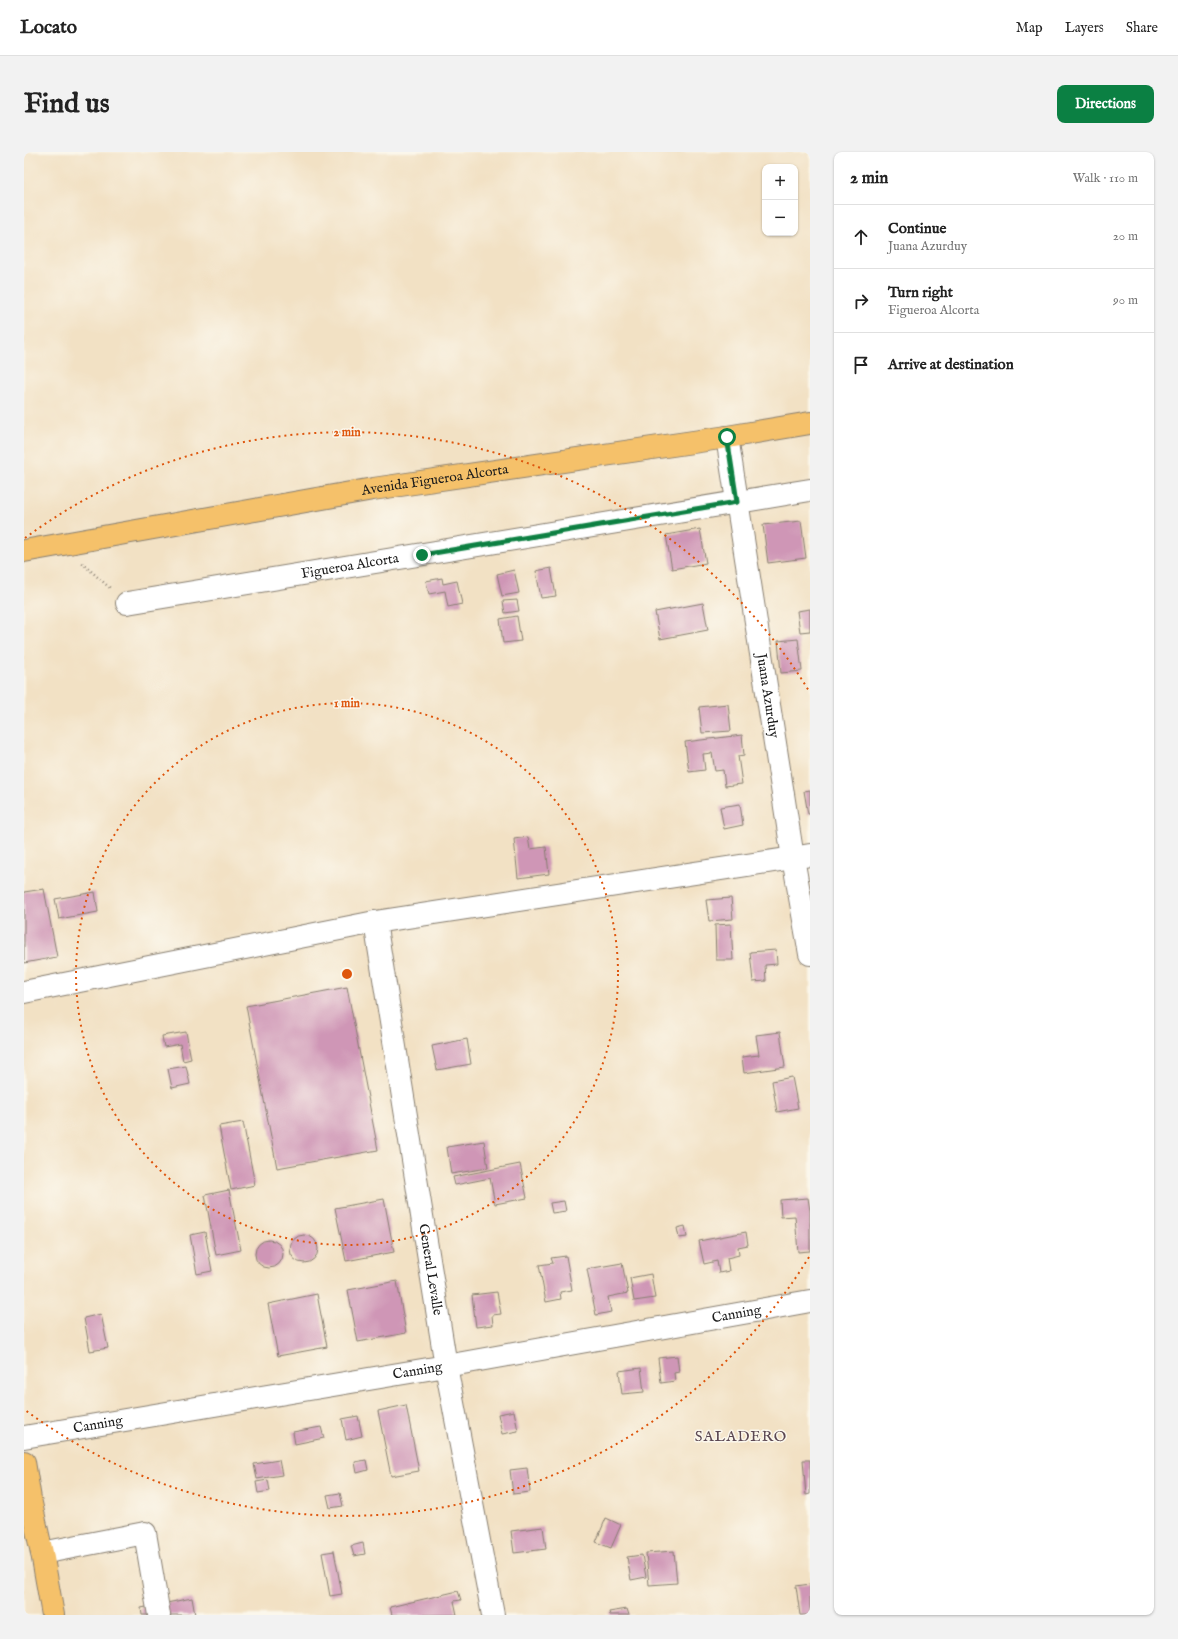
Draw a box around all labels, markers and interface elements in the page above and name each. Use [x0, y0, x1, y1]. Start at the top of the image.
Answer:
text: Locato [20, 16, 77, 40]
text: Map [1016, 19, 1043, 37]
text: Layers [1065, 19, 1104, 37]
text: Share [1126, 19, 1158, 37]
button: Directions [1057, 85, 1154, 123]
text: Find us [24, 87, 110, 122]
map controls [762, 164, 798, 236]
button: + [762, 164, 798, 200]
text: 2 min [850, 168, 888, 189]
text: Walk · 110 m [1073, 170, 1138, 187]
button: − [762, 200, 798, 236]
text: Continue [888, 219, 946, 238]
icon: ahead [850, 226, 872, 248]
text: 20 m [1113, 228, 1138, 245]
text: Juana Azurduy [888, 238, 967, 255]
text: Turn right [888, 283, 953, 302]
icon: right [850, 290, 872, 312]
text: 90 m [1113, 292, 1138, 309]
text: Figueroa Alcorta [888, 302, 979, 319]
icon: arrive [850, 354, 872, 376]
text: Arrive at destination [888, 355, 1014, 374]
text: 2 min [333, 425, 361, 440]
route start [718, 428, 736, 446]
street label: Avenida Figueroa Alcorta [359, 460, 510, 500]
route end [413, 546, 431, 564]
street label: Figueroa Alcorta [300, 549, 401, 583]
street label: Juana Azurduy [752, 650, 783, 739]
text: 1 min [334, 696, 361, 711]
centre of rings [340, 967, 354, 981]
street label: General Levalle [414, 1223, 447, 1317]
street label: Canning [710, 1301, 763, 1327]
street label: Canning [391, 1358, 444, 1384]
street label: Canning [72, 1411, 124, 1438]
district label: SALADERO [695, 1427, 787, 1446]

